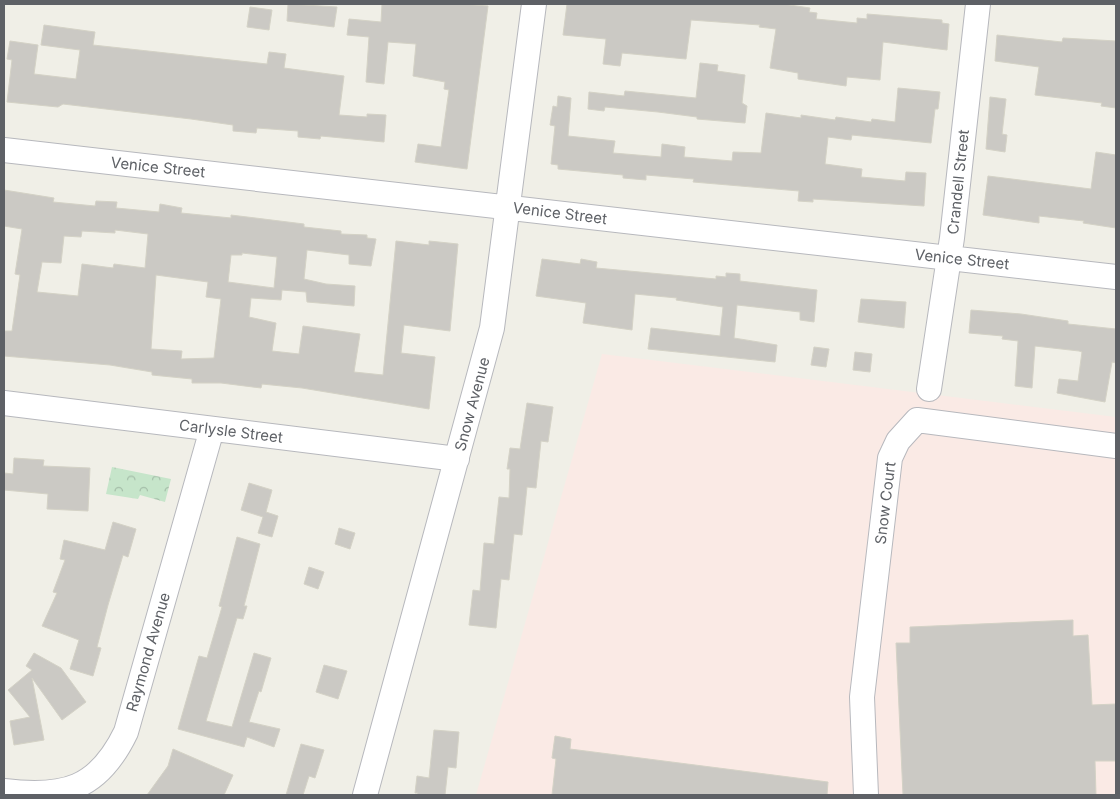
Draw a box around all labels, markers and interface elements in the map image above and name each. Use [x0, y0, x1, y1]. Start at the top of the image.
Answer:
street label: Crandell Street [943, 128, 973, 236]
street label: Venice Street [110, 153, 206, 181]
street label: Venice Street [512, 198, 608, 228]
street label: Venice Street [914, 245, 1010, 273]
street label: Snow Avenue [450, 355, 494, 453]
street label: Carlysle Street [178, 415, 284, 447]
street label: Snow Court [870, 460, 900, 546]
street label: Raymond Avenue [122, 590, 174, 714]

